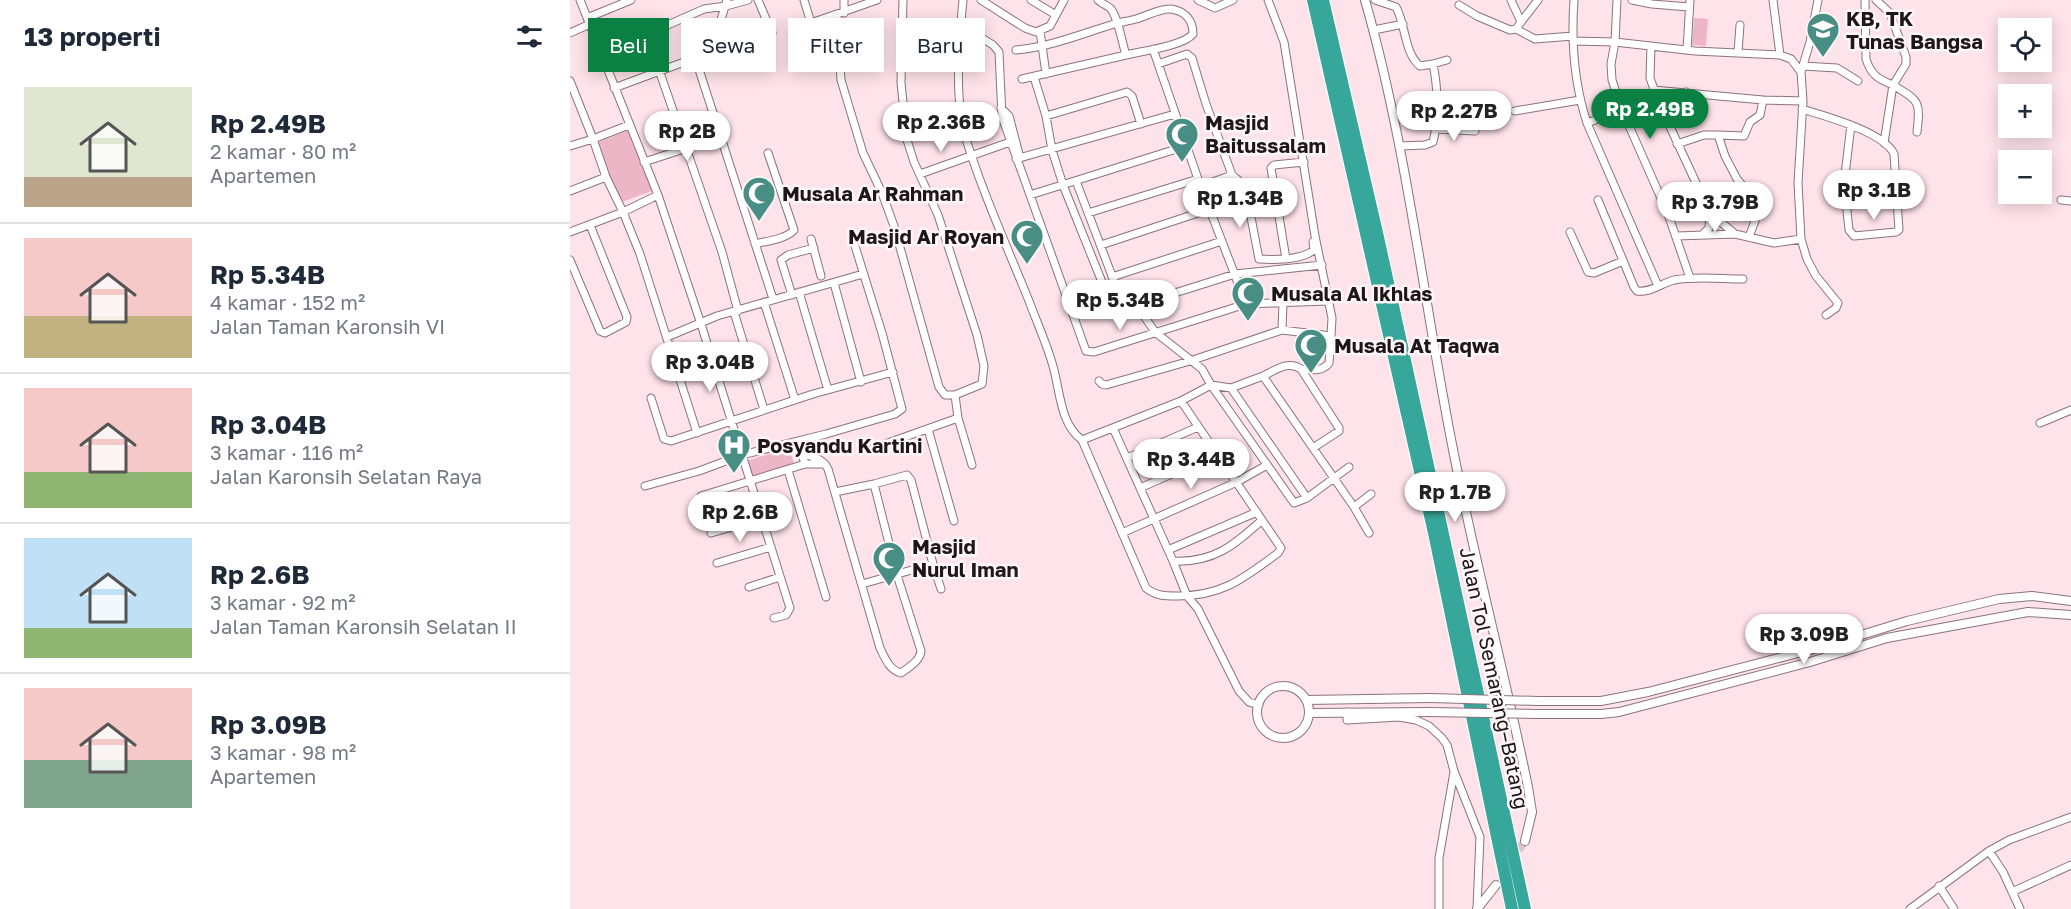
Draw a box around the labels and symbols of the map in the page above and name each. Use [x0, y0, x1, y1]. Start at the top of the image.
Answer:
place label: KB, TK Tunas Bangsa [1846, 6, 1983, 53]
school or university icon: KB, TK Tunas Bangsa [1805, 11, 1841, 58]
pin: Rp 2.49B [1588, 89, 1712, 140]
pin: Rp 2.27B [1392, 91, 1516, 142]
pin: Rp 2.36B [879, 102, 1003, 153]
place label: Masjid Baitussalam [1205, 110, 1326, 157]
pin: Rp 2B [645, 111, 729, 162]
mosque icon: Masjid Baitussalam [1164, 116, 1200, 163]
pin: Rp 3.1B [1819, 170, 1929, 221]
mosque icon: Musala Ar Rahman [741, 175, 777, 222]
pin: Rp 1.34B [1178, 178, 1302, 229]
place label: Musala Ar Rahman [782, 181, 963, 205]
pin: Rp 3.79B [1653, 182, 1777, 233]
mosque icon: Masjid Ar Royan [1009, 218, 1045, 265]
place label: Masjid Ar Royan [848, 224, 1004, 248]
mosque icon: Musala Al Ikhlas [1230, 275, 1266, 322]
pin: Rp 5.34B [1058, 280, 1182, 331]
place label: Musala Al Ikhlas [1271, 281, 1433, 305]
mosque icon: Musala At Taqwa [1293, 327, 1329, 374]
place label: Musala At Taqwa [1334, 333, 1499, 357]
pin: Rp 3.04B [648, 342, 772, 393]
hospital icon: Posyandu Kartini [716, 427, 752, 474]
place label: Posyandu Kartini [757, 433, 923, 457]
pin: Rp 3.44B [1129, 439, 1253, 490]
pin: Rp 1.7B [1400, 472, 1510, 523]
pin: Rp 2.6B [685, 492, 795, 543]
place label: Masjid Nurul Iman [912, 534, 1019, 581]
mosque icon: Masjid Nurul Iman [871, 540, 907, 587]
street label: Jalan Tol Semarang–Batang [1455, 545, 1535, 811]
pin: Rp 3.09B [1742, 614, 1866, 665]

